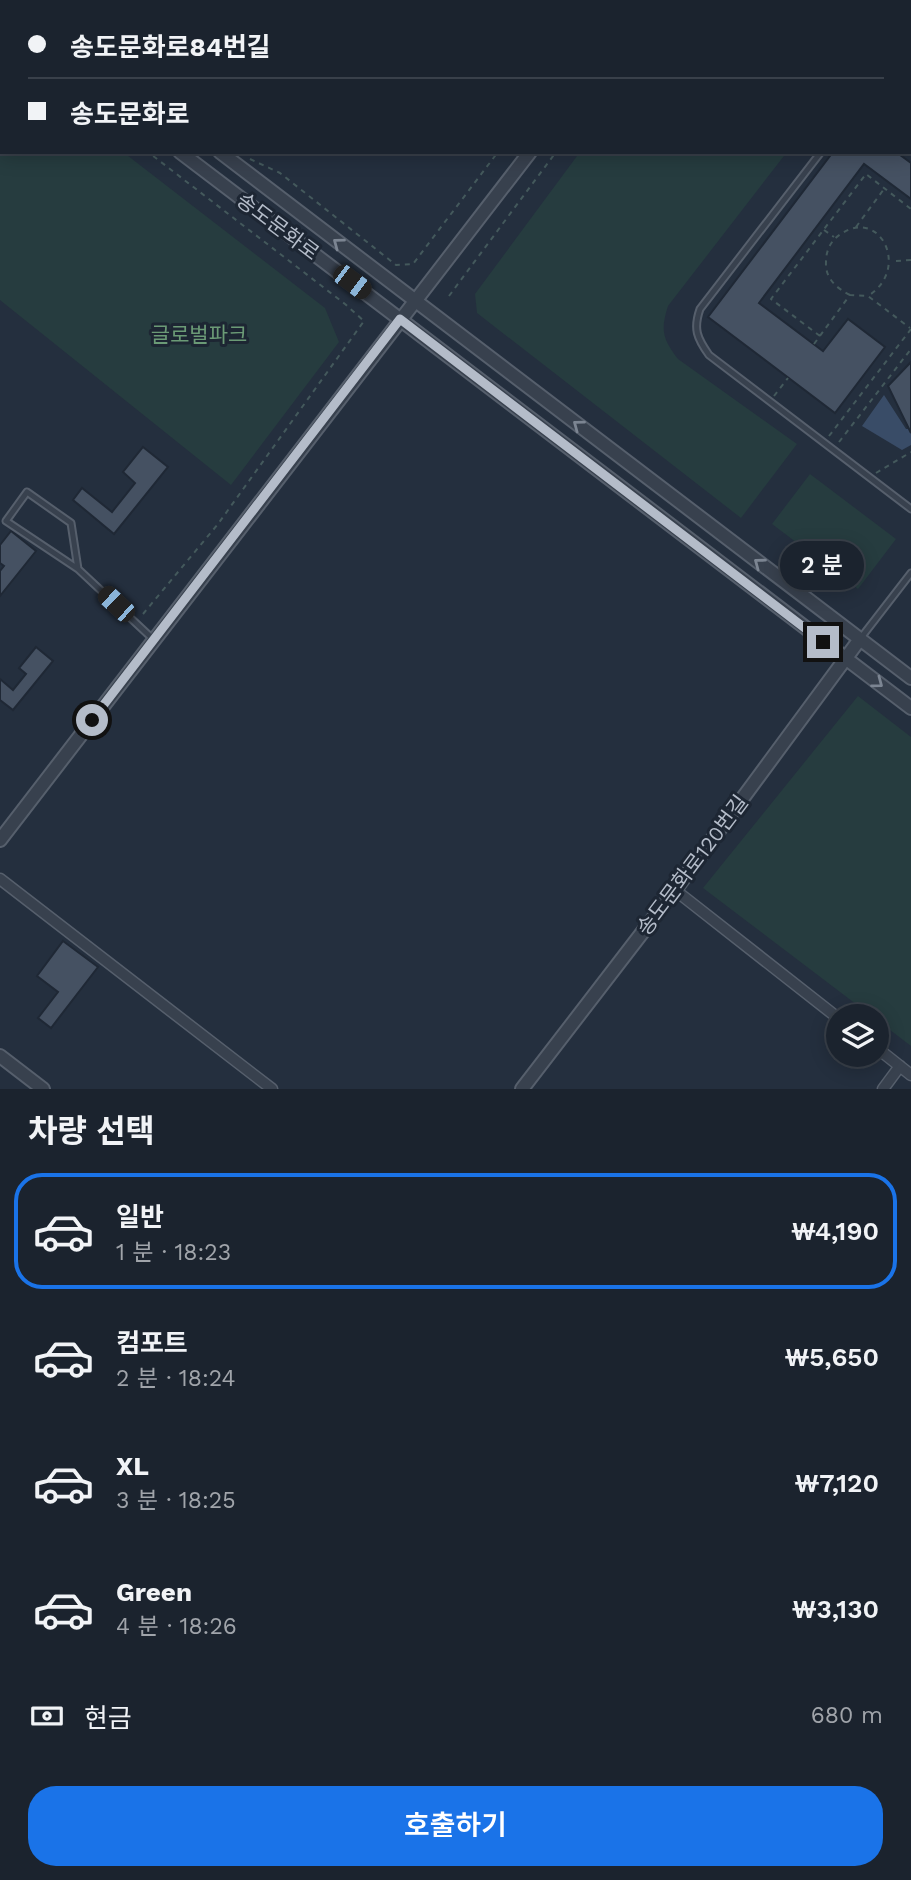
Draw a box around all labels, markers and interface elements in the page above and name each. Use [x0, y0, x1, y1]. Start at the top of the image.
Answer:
text: 송도문화로84번길 [70, 32, 271, 62]
text: 송도문화로 [70, 99, 190, 129]
street label: 송도문화로 [232, 187, 324, 265]
one-way arrow [334, 238, 346, 251]
car [329, 261, 376, 303]
park label: 글로벌파크 [151, 322, 247, 347]
one-way arrow [573, 421, 586, 433]
callout: 2 분 [781, 540, 865, 590]
text: 2 분 [801, 552, 843, 579]
one-way arrow [754, 558, 767, 571]
car [94, 582, 139, 626]
route end [807, 626, 839, 658]
one-way arrow [870, 675, 883, 688]
route start [76, 704, 108, 736]
street label: 송도문화로120번길 [631, 790, 753, 940]
map controls [826, 1004, 889, 1067]
button: layers [826, 1004, 889, 1067]
text: 차량 선택 [28, 1112, 155, 1150]
icon: car [32, 1200, 95, 1263]
text: 일반 [116, 1202, 164, 1232]
text: ₩4,190 [791, 1216, 879, 1246]
text: 1 분 · 18:23 [116, 1239, 231, 1266]
icon: car [32, 1326, 95, 1389]
text: 컴포트 [116, 1328, 188, 1358]
text: ₩5,650 [785, 1342, 879, 1372]
text: 2 분 · 18:24 [116, 1365, 236, 1392]
text: XL [116, 1451, 149, 1481]
icon: car [32, 1452, 95, 1515]
text: ₩7,120 [795, 1468, 879, 1498]
text: 3 분 · 18:25 [116, 1487, 236, 1514]
text: Green [116, 1577, 192, 1607]
icon: car [32, 1578, 95, 1641]
text: ₩3,130 [792, 1594, 879, 1624]
text: 4 분 · 18:26 [116, 1613, 237, 1640]
icon: cash [28, 1697, 66, 1735]
text: 680 m [811, 1702, 883, 1729]
text: 현금 [84, 1703, 132, 1733]
button: 호출하기 [28, 1786, 883, 1866]

